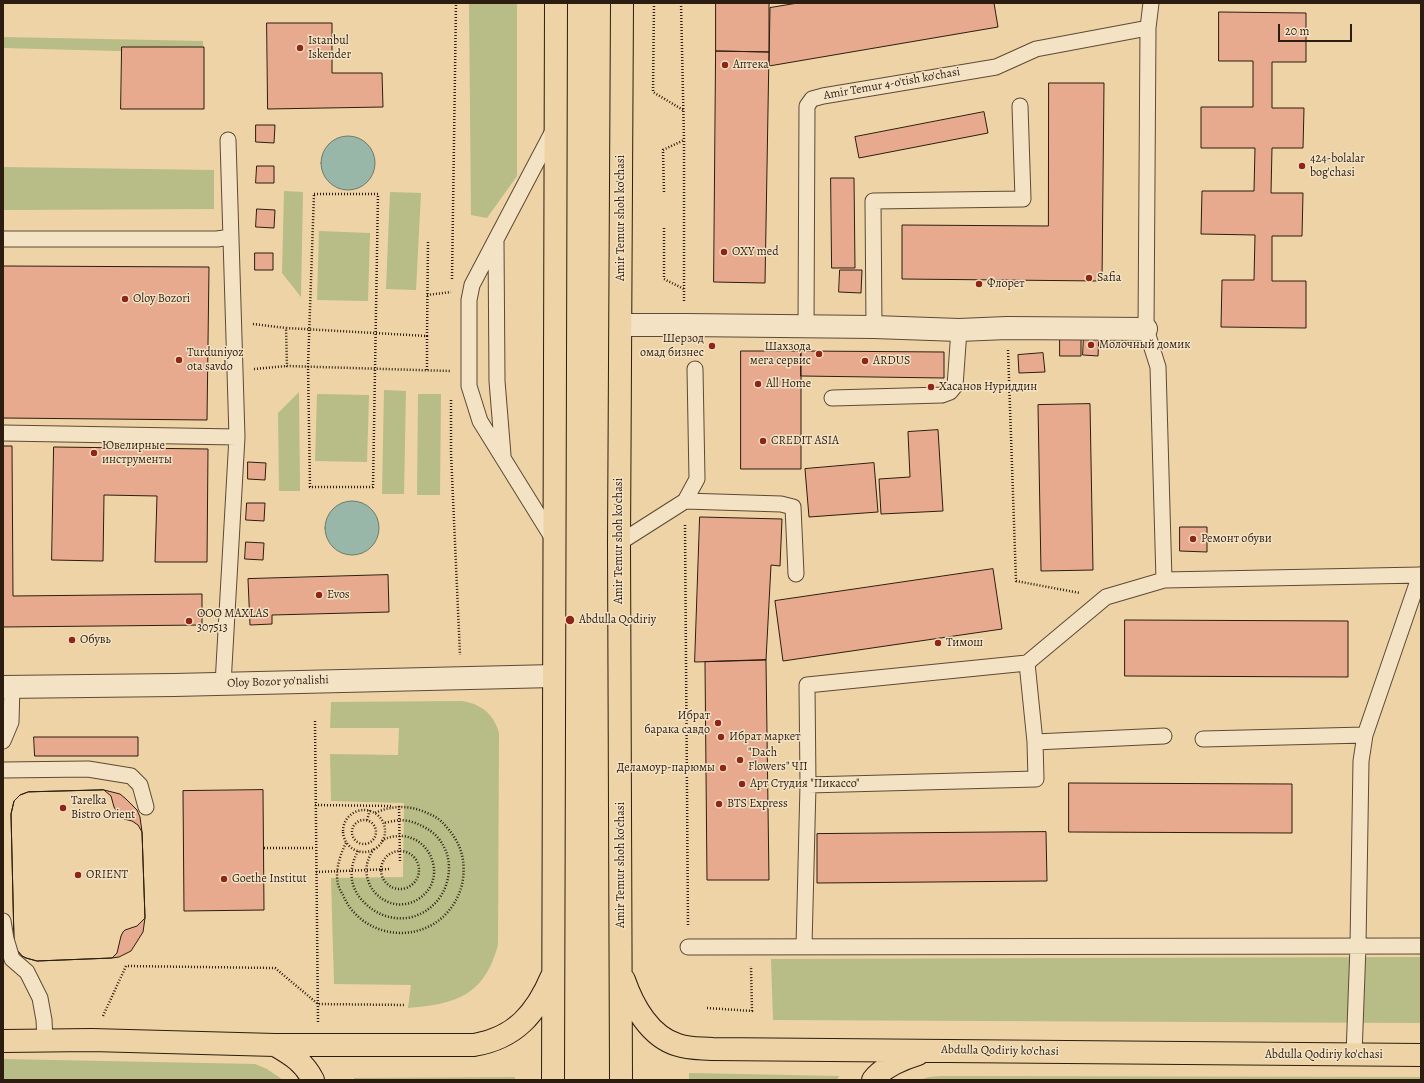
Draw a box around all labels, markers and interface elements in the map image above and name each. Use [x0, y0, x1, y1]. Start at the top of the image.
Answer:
scale bar [1280, 16, 1354, 42]
text: 20 m [1285, 23, 1309, 39]
place label: Istanbul Iskender [308, 34, 351, 62]
marker: Istanbul Iskender [295, 43, 305, 53]
place label: Аптека [733, 58, 769, 72]
marker: Аптека [720, 60, 730, 70]
street label: Amir Temur 4-o'tish ko'chasi [823, 65, 961, 103]
place label: 424-bolalar bog'chasi [1310, 152, 1365, 180]
street label: Amir Temur shoh ko'chasi [614, 155, 628, 281]
marker: 424-bolalar bog'chasi [1297, 161, 1307, 171]
place label: OXY med [732, 245, 779, 259]
marker: OXY med [719, 247, 729, 257]
place label: Safia [1097, 271, 1121, 285]
marker: Safia [1084, 273, 1094, 283]
place label: Флорет [987, 277, 1025, 291]
marker: Флорет [974, 279, 984, 289]
place label: Oloy Bozori [133, 292, 190, 306]
marker: Oloy Bozori [120, 294, 130, 304]
place label: Шерзод омад бизнес [640, 332, 704, 360]
place label: Молочный домик [1099, 338, 1190, 352]
place label: Шахзода мега сервис [750, 340, 811, 368]
marker: Молочный домик [1086, 340, 1096, 350]
marker: Шерзод омад бизнес [707, 341, 717, 351]
place label: Turduniyoz ota savdo [187, 346, 244, 374]
marker: Шахзода мега сервис [814, 349, 824, 359]
place label: ARDUS [873, 354, 910, 368]
marker: Turduniyoz ota savdo [174, 355, 184, 365]
marker: ARDUS [860, 356, 870, 366]
place label: All Home [766, 377, 811, 391]
marker: All Home [753, 379, 763, 389]
place label: Хасанов Нуриддин [939, 380, 1037, 394]
marker: Хасанов Нуриддин [926, 382, 936, 392]
place label: CREDIT ASIA [771, 434, 839, 448]
marker: CREDIT ASIA [758, 436, 768, 446]
place label: Ювелирные инструменты [102, 439, 172, 467]
marker: Ювелирные инструменты [89, 448, 99, 458]
street label: Amir Temur shoh ko'chasi [612, 478, 626, 604]
place label: Ремонт обуви [1201, 532, 1272, 546]
marker: Ремонт обуви [1188, 534, 1198, 544]
place label: Evos [327, 588, 350, 602]
marker: Evos [314, 590, 324, 600]
place label: OOO MAXLAS 307513 [197, 607, 269, 635]
place label: Abdulla Qodiriy [579, 613, 656, 627]
marker: Abdulla Qodiriy [564, 614, 576, 626]
marker: OOO MAXLAS 307513 [184, 616, 194, 626]
place label: Обувь [80, 633, 111, 647]
marker: Обувь [67, 635, 77, 645]
place label: Тимош [946, 636, 983, 650]
marker: Тимош [933, 638, 943, 648]
street label: Oloy Bozor yo'nalishi [227, 673, 329, 691]
place label: Ибрат барака савдо [644, 709, 710, 737]
marker: Ибрат барака савдо [713, 718, 723, 728]
place label: Ибрат маркет [729, 730, 801, 744]
marker: Ибрат маркет [716, 732, 726, 742]
place label: "Dach Flowers" ЧП [748, 746, 808, 774]
marker: "Dach Flowers" ЧП [735, 755, 745, 765]
place label: Деламоур-парюмы [617, 761, 715, 775]
marker: Деламоур-парюмы [718, 763, 728, 773]
place label: Арт Студия "Пикассо" [750, 777, 860, 791]
marker: Арт Студия "Пикассо" [737, 779, 747, 789]
place label: Tarelka Bistro Orient [71, 794, 135, 822]
place label: BTS Express [727, 797, 788, 811]
marker: BTS Express [714, 799, 724, 809]
street label: Amir Temur shoh ko'chasi [614, 802, 628, 928]
marker: Tarelka Bistro Orient [58, 803, 68, 813]
place label: ORIENT [86, 868, 128, 882]
marker: ORIENT [73, 870, 83, 880]
place label: Goethe Institut [232, 872, 307, 886]
marker: Goethe Institut [219, 874, 229, 884]
street label: Abdulla Qodiriy ko'chasi [941, 1043, 1059, 1059]
street label: Abdulla Qodiriy ko'chasi [1265, 1048, 1383, 1062]

